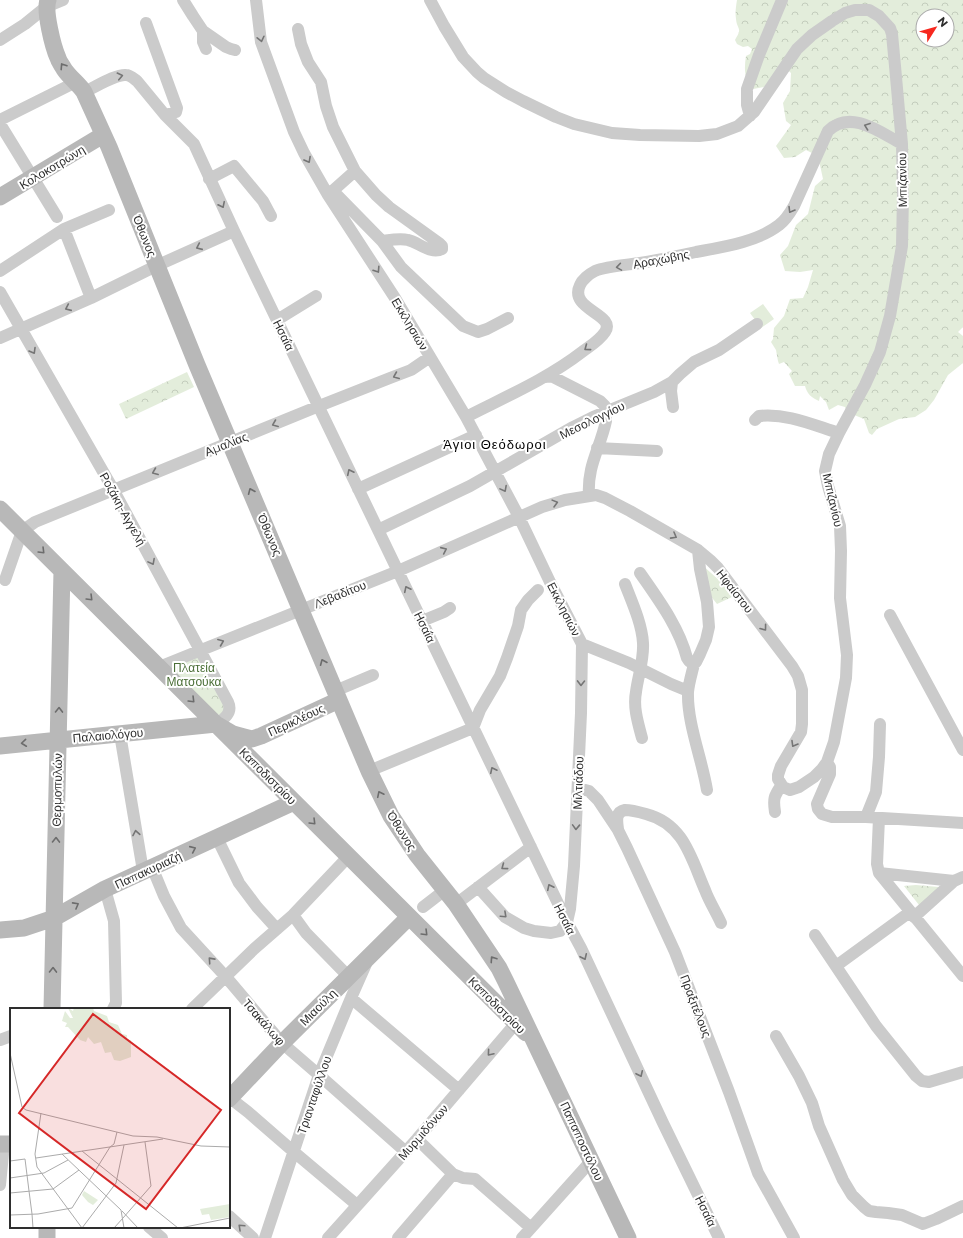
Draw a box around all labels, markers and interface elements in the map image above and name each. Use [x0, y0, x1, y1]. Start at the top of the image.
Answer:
north arrow [915, 8, 955, 48]
text: N [935, 14, 951, 30]
one-way arrow [256, 35, 265, 42]
one-way arrow [60, 63, 68, 70]
one-way arrow [116, 73, 123, 81]
one-way arrow [864, 122, 871, 131]
street label: Κολοκοτρώνη [17, 142, 87, 192]
street label: Μπιζανίου [894, 153, 910, 207]
one-way arrow [303, 156, 310, 163]
one-way arrow [217, 201, 225, 209]
one-way arrow [789, 206, 796, 213]
street label: Όθωνος [129, 212, 160, 259]
one-way arrow [195, 242, 203, 250]
street label: Αραχώβης [632, 246, 691, 272]
one-way arrow [616, 262, 622, 270]
one-way arrow [372, 265, 379, 272]
street label: Εκκλησιών [388, 295, 432, 353]
one-way arrow [65, 304, 72, 312]
street label: Ησαΐα [270, 317, 298, 353]
one-way arrow [585, 344, 592, 351]
one-way arrow [28, 347, 35, 354]
one-way arrow [393, 371, 401, 379]
street label: Μεσολογγίου [557, 398, 627, 442]
one-way arrow [272, 419, 280, 427]
street label: Αμαλίας [202, 429, 250, 459]
district label: Άγιοι Θεόδωροι [443, 436, 547, 452]
one-way arrow [151, 468, 158, 476]
one-way arrow [347, 469, 355, 476]
street label: Ροζάκη-Αγγελή [97, 470, 149, 548]
street label: Μπιζανίου [820, 472, 846, 528]
one-way arrow [499, 484, 507, 492]
one-way arrow [248, 487, 256, 495]
one-way arrow [552, 499, 558, 507]
street label: Όθωνος [254, 511, 286, 558]
one-way arrow [670, 531, 677, 539]
one-way arrow [37, 546, 45, 554]
one-way arrow [440, 547, 448, 555]
one-way arrow [147, 557, 154, 565]
street label: Ηφαίστου [713, 566, 757, 616]
street label: Λεβαδίτου [312, 577, 368, 611]
street label: Εκκλησιών [544, 579, 584, 639]
one-way arrow [404, 586, 412, 594]
one-way arrow [85, 593, 93, 601]
street label: Ησαΐα [411, 609, 439, 645]
one-way arrow [759, 624, 766, 631]
one-way arrow [217, 638, 224, 646]
one-way arrow [320, 659, 328, 666]
park label: Πλατεία Ματσούκα [167, 660, 222, 689]
one-way arrow [577, 680, 585, 686]
one-way arrow [187, 695, 194, 703]
street label: Περικλέους [265, 700, 327, 740]
one-way arrow [55, 707, 63, 713]
street label: Παλαιολόγου [72, 724, 144, 746]
one-way arrow [21, 738, 27, 747]
one-way arrow [791, 740, 798, 747]
street label: Καποδιστρίου [236, 744, 300, 808]
street label: Θερμοπυλών [49, 753, 65, 827]
street label: Μιλτιάδου [570, 756, 586, 810]
one-way arrow [490, 766, 498, 774]
one-way arrow [377, 791, 385, 798]
street label: Όθωνος [384, 808, 420, 854]
one-way arrow [308, 817, 316, 824]
one-way arrow [572, 824, 580, 830]
one-way arrow [132, 830, 141, 836]
one-way arrow [52, 837, 60, 843]
one-way arrow [189, 846, 196, 854]
street label: Παπακυριαζή [112, 848, 184, 892]
one-way arrow [502, 862, 509, 869]
one-way arrow [547, 883, 555, 891]
street label: Ησαΐα [551, 901, 579, 937]
one-way arrow [72, 903, 79, 910]
one-way arrow [499, 910, 507, 918]
one-way arrow [420, 928, 428, 936]
one-way arrow [579, 952, 587, 960]
one-way arrow [490, 956, 498, 963]
one-way arrow [208, 957, 216, 965]
one-way arrow [49, 967, 57, 973]
street label: Πραξιτέλους [677, 972, 715, 1040]
street label: Καποδιστρίου [465, 973, 529, 1037]
street label: Μιαούλη [296, 985, 340, 1029]
street label: Τσακάλωφ [240, 996, 288, 1049]
inset map [10, 1008, 230, 1228]
one-way arrow [488, 1048, 495, 1056]
street label: Τριανταφύλλου [294, 1054, 334, 1136]
one-way arrow [635, 1070, 643, 1078]
street label: Παπαποστόλου [557, 1099, 607, 1183]
street label: Μυρμιδόνων [395, 1101, 451, 1163]
street label: Ησαΐα [692, 1193, 720, 1229]
one-way arrow [238, 1224, 246, 1232]

